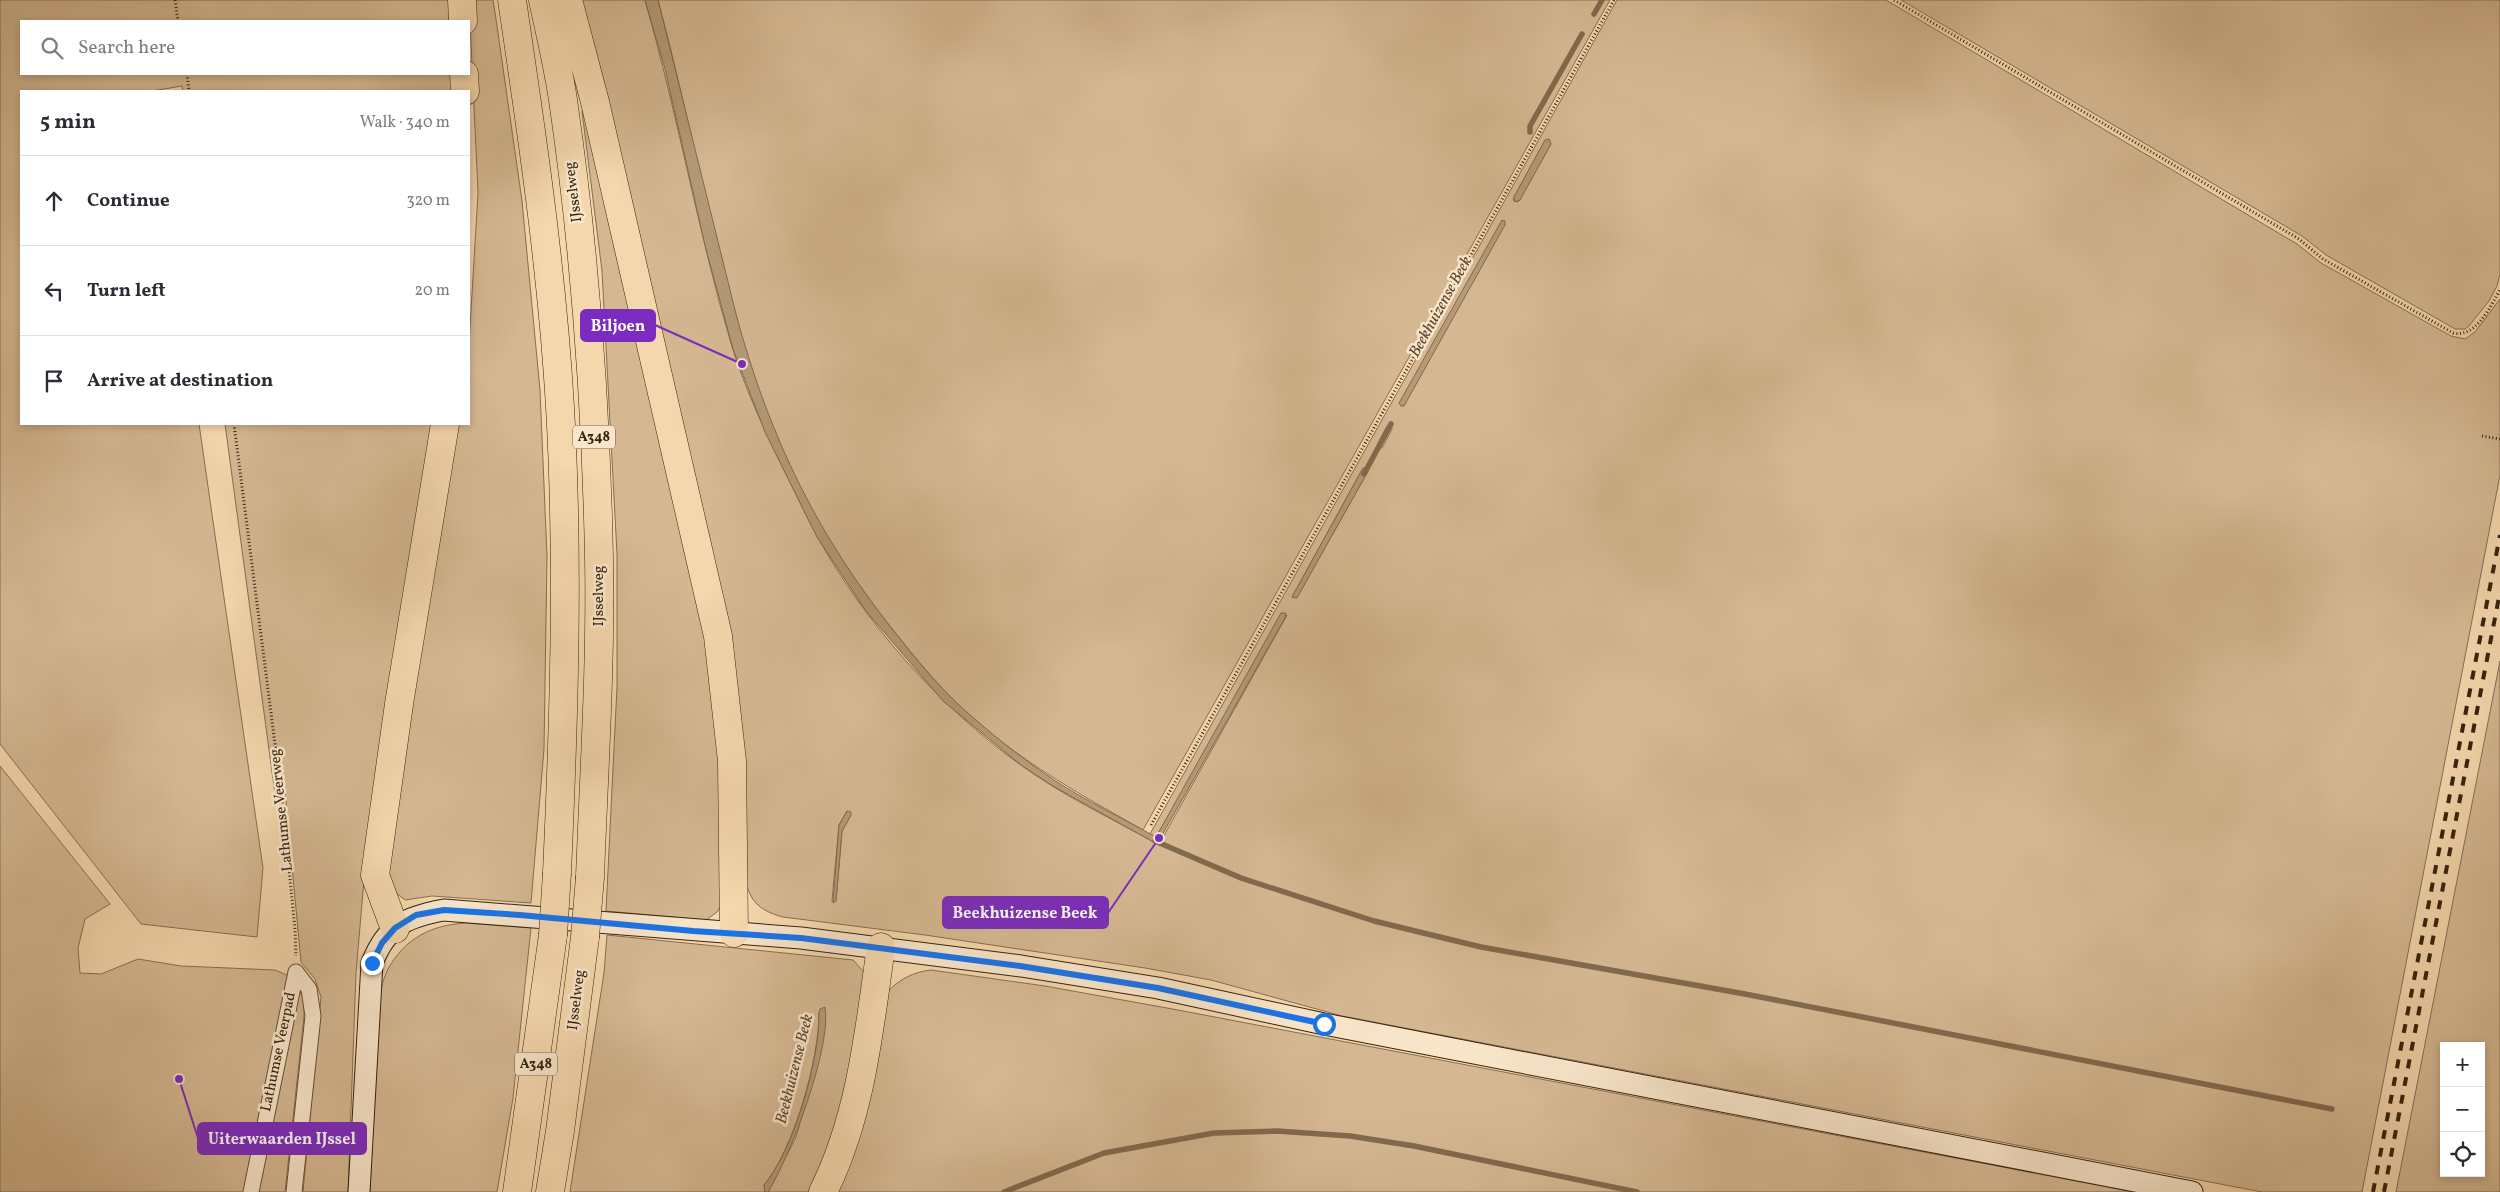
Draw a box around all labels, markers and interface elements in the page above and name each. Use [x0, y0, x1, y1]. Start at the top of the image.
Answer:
search box [20, 20, 470, 75]
icon: search [38, 34, 66, 62]
text: Search here [78, 35, 175, 61]
text: 5 min [40, 108, 96, 137]
text: Walk · 340 m [360, 112, 450, 134]
street label: IJsselweg [560, 160, 588, 224]
icon: ahead [40, 187, 68, 215]
text: Continue [87, 188, 170, 214]
text: 320 m [406, 190, 450, 212]
water label: Beekhuizense Beek [1404, 252, 1478, 361]
icon: left [40, 277, 68, 305]
text: Turn left [87, 278, 166, 304]
text: 20 m [415, 280, 450, 302]
callout: Biljoen [581, 310, 655, 341]
text: Biljoen [591, 316, 646, 338]
icon: arrive [40, 367, 68, 395]
text: Arrive at destination [87, 368, 273, 394]
road number: A348 [573, 426, 615, 448]
street label: IJsselweg [589, 565, 610, 626]
street label: Lathumse Veerweg [265, 747, 299, 872]
callout: Beekhuizense Beek [943, 897, 1108, 928]
text: Beekhuizense Beek [953, 903, 1098, 925]
route end [361, 952, 384, 975]
street label: IJsselweg [563, 968, 591, 1032]
street label: Lathumse Veerpad [256, 990, 302, 1114]
water label: Beekhuizense Beek [771, 1011, 819, 1126]
route start [1313, 1013, 1336, 1036]
map controls [2440, 1042, 2485, 1177]
button: + [2440, 1042, 2485, 1087]
road number: A348 [515, 1052, 557, 1076]
button: − [2440, 1087, 2485, 1132]
callout: Uiterwaarden IJssel [198, 1123, 366, 1154]
text: Uiterwaarden IJssel [208, 1129, 356, 1151]
button: locate [2440, 1132, 2485, 1177]

